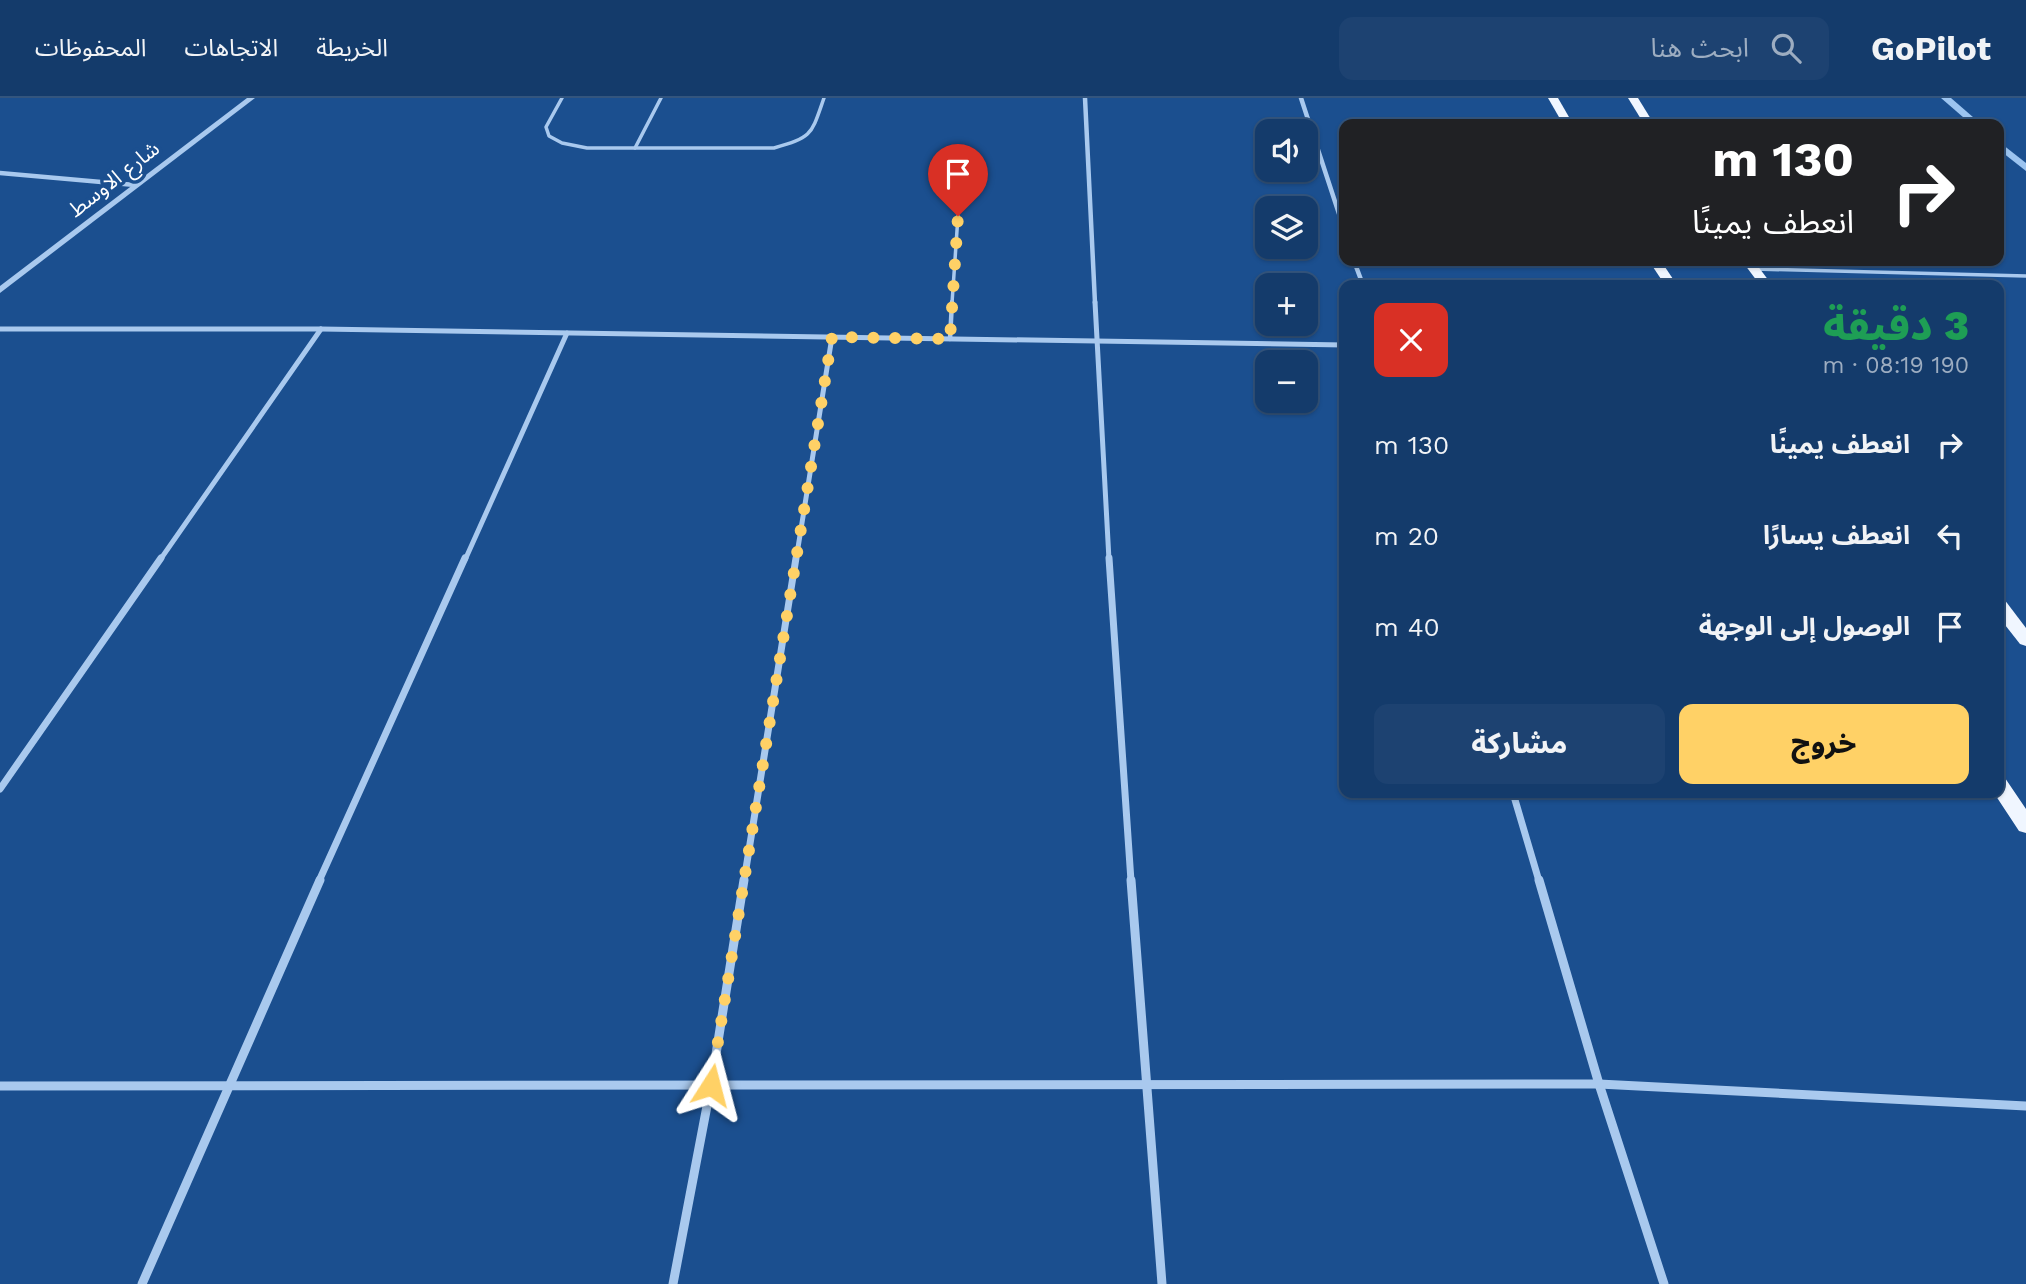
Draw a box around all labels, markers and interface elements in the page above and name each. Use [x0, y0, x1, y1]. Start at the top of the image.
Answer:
search box [1339, 17, 1829, 80]
icon: search [1767, 29, 1805, 67]
text: GoPilot [1871, 29, 1991, 68]
text: ابحث هنا [1651, 33, 1749, 63]
text: المحفوظات [35, 34, 146, 62]
text: الاتجاهات [184, 34, 278, 62]
text: الخريطة [316, 34, 388, 62]
map controls [1255, 119, 1318, 413]
button: sound [1255, 119, 1318, 182]
text: 130 m [1712, 130, 1854, 188]
street label: شارع الاوسط [63, 135, 166, 224]
pin [928, 144, 988, 216]
icon: right [1878, 147, 1969, 238]
icon: arrive [939, 155, 977, 193]
button: layers [1255, 196, 1318, 259]
text: انعطف يمينًا [1692, 203, 1854, 241]
button: + [1255, 273, 1318, 336]
text: 3 دقيقة [1823, 301, 1969, 350]
button: close [1374, 303, 1448, 377]
button: − [1255, 350, 1318, 413]
text: 190 m · 08:19 [1822, 352, 1969, 379]
icon: right [1931, 426, 1969, 464]
text: انعطف يمينًا [1770, 429, 1910, 459]
text: 130 m [1374, 430, 1449, 460]
icon: left [1931, 517, 1969, 555]
text: انعطف يسارًا [1763, 520, 1910, 550]
text: 20 m [1374, 521, 1439, 551]
icon: arrive [1931, 608, 1969, 646]
text: الوصول إلى الوجهة [1699, 611, 1910, 641]
text: 40 m [1374, 612, 1440, 642]
button: مشاركة [1374, 704, 1665, 784]
button: خروج [1679, 704, 1969, 784]
position arrow [674, 1048, 748, 1122]

